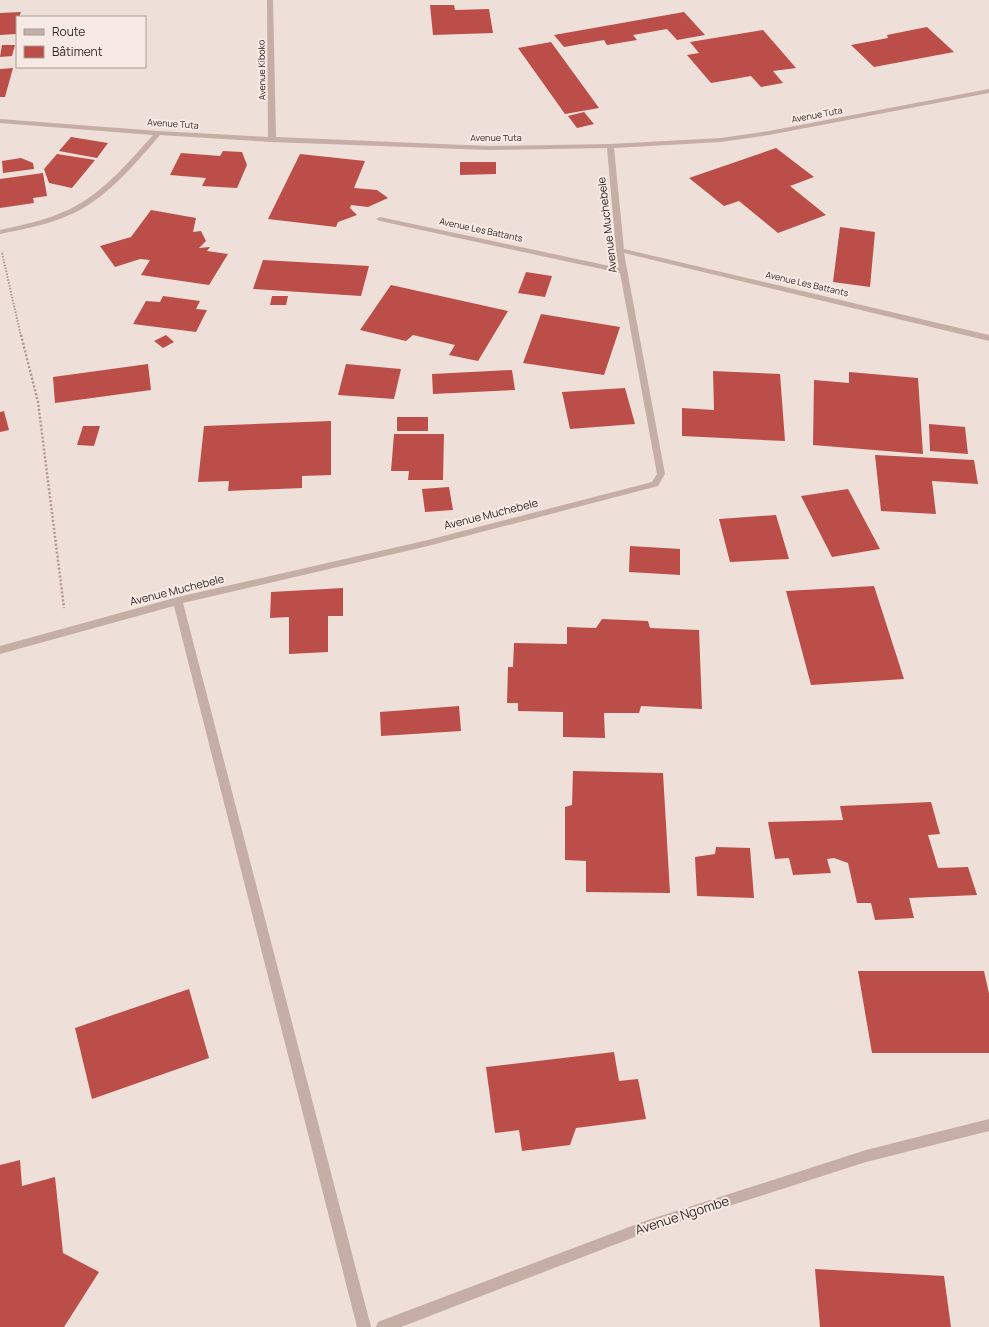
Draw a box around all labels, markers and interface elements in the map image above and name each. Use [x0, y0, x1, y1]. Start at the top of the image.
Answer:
legend [16, 16, 146, 68]
text: Route [52, 23, 85, 40]
street label: Avenue Kiboko [254, 40, 269, 100]
text: Bâtiment [52, 43, 103, 60]
street label: Avenue Tuta [790, 103, 843, 126]
street label: Avenue Tuta [147, 115, 199, 132]
street label: Avenue Tuta [470, 131, 522, 144]
street label: Avenue Muchebele [593, 176, 620, 274]
street label: Avenue Les Battants [438, 214, 524, 245]
street label: Avenue Les Battants [764, 268, 850, 299]
street label: Avenue Muchebele [442, 494, 540, 532]
street label: Avenue Muchebele [128, 570, 226, 608]
street label: Avenue Ngombe [633, 1191, 732, 1239]

